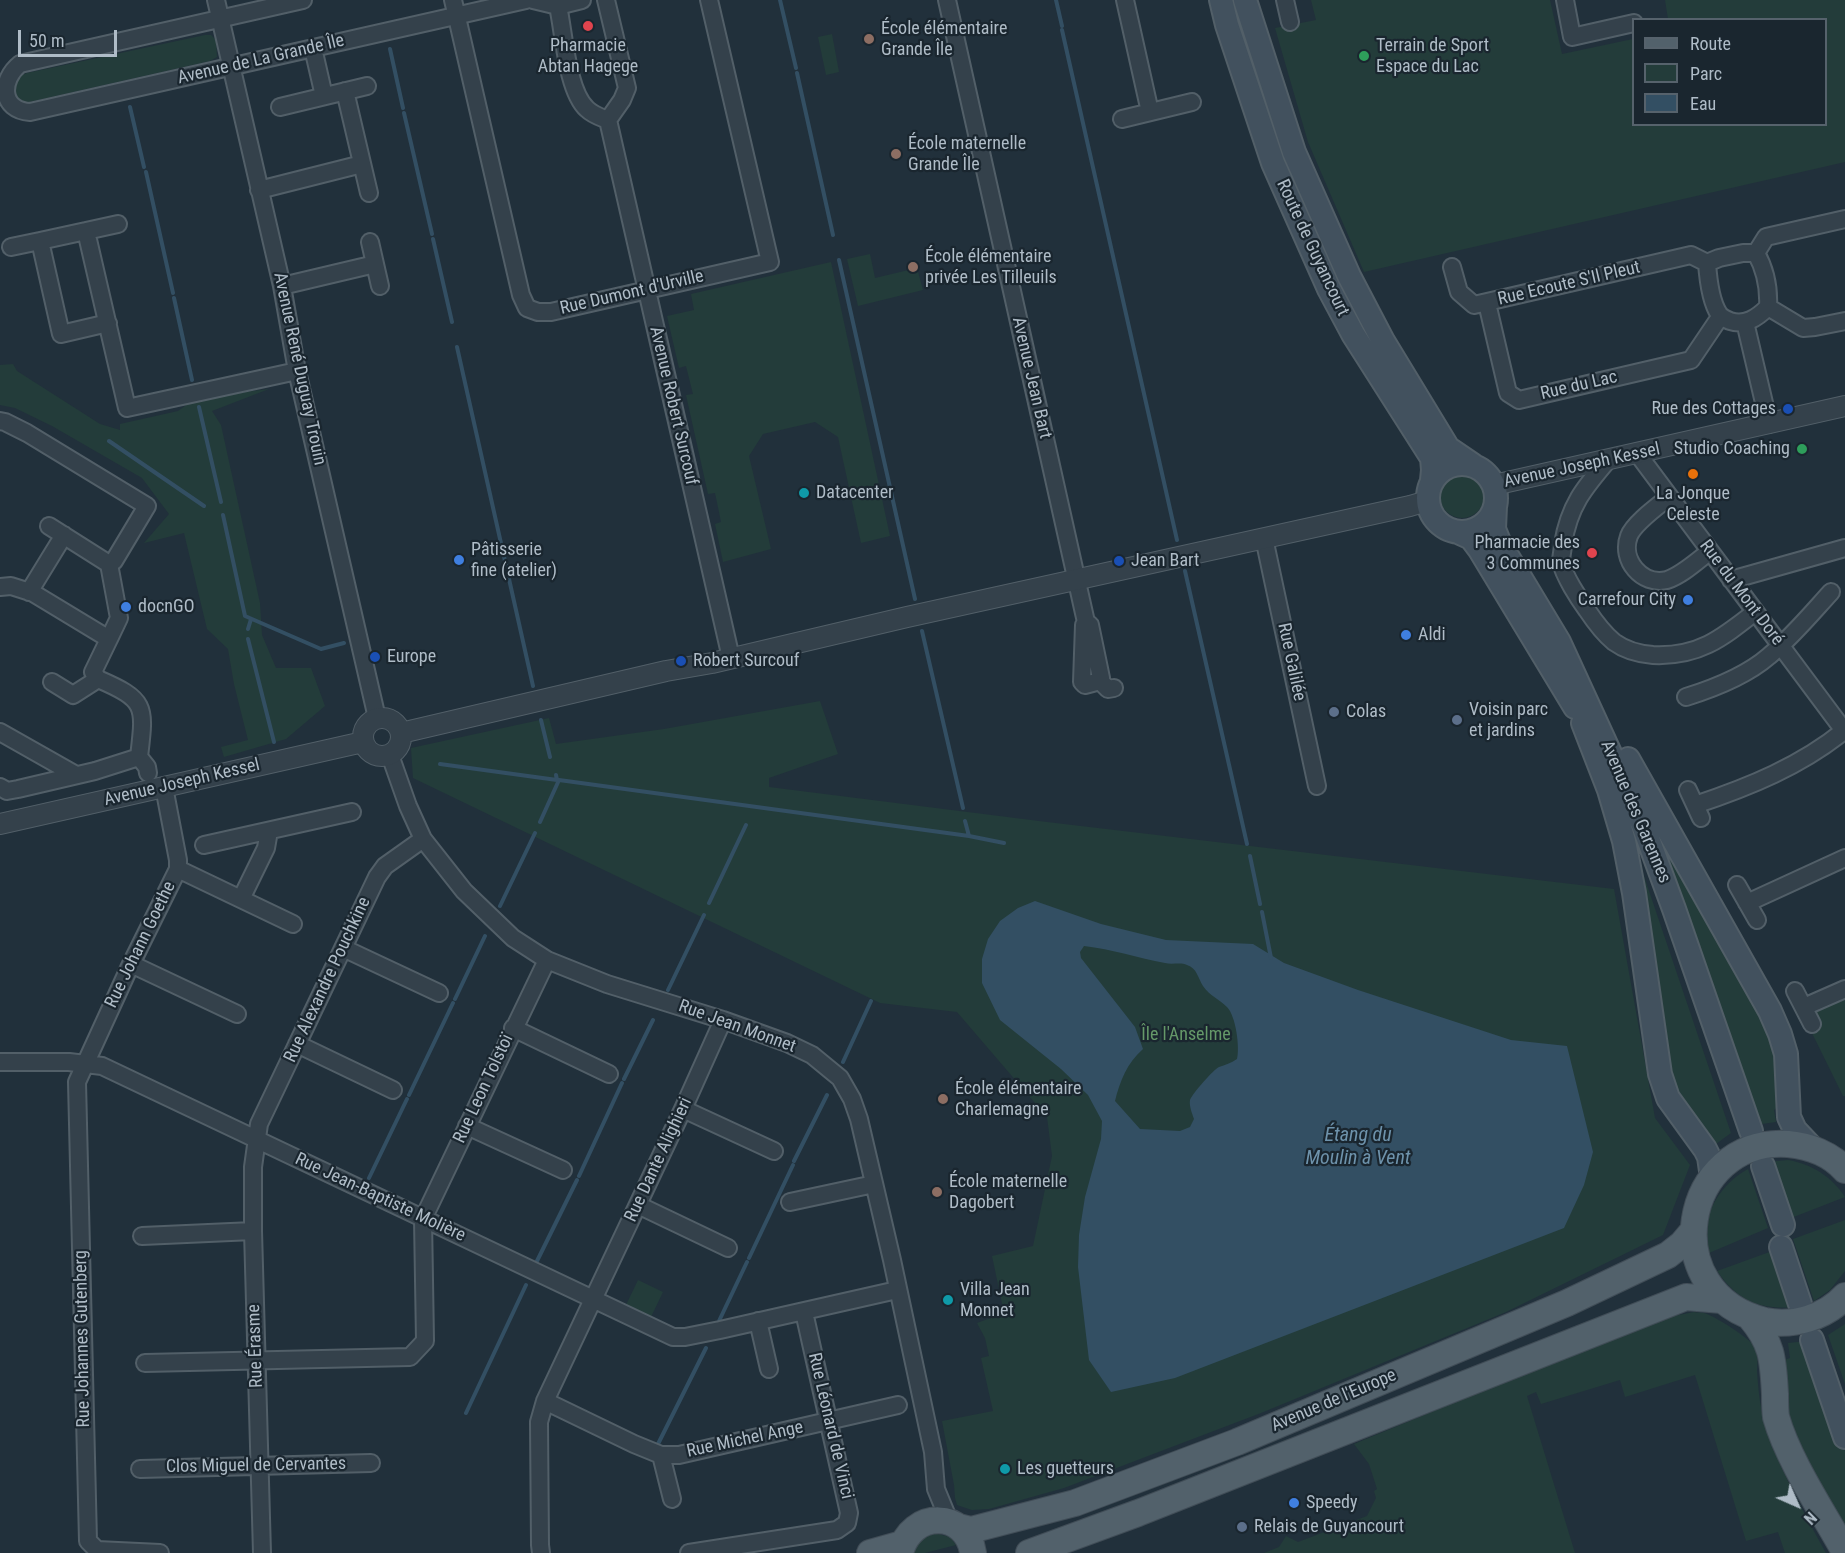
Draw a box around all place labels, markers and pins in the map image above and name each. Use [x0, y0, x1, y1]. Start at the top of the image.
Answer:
place label: École élémentaire Grande Île [881, 18, 1007, 60]
marker: Pharmacie Abtan Hagege [581, 19, 595, 33]
marker: École élémentaire Grande Île [862, 32, 876, 46]
place label: Pharmacie Abtan Hagege [538, 35, 638, 78]
place label: Terrain de Sport Espace du Lac [1376, 35, 1489, 78]
marker: Terrain de Sport Espace du Lac [1357, 49, 1371, 63]
place label: École maternelle Grande Île [908, 133, 1026, 176]
marker: École maternelle Grande Île [889, 147, 903, 161]
place label: École élémentaire privée Les Tilleuils [925, 246, 1057, 288]
marker: École élémentaire privée Les Tilleuils [906, 260, 920, 274]
place label: Rue des Cottages [1651, 398, 1776, 420]
marker: Rue des Cottages [1781, 402, 1795, 416]
place label: Studio Coaching [1674, 438, 1790, 460]
marker: Studio Coaching [1795, 442, 1809, 456]
marker: La Jonque Celeste [1686, 467, 1700, 481]
place label: Datacenter [816, 482, 894, 504]
place label: La Jonque Celeste [1656, 483, 1730, 526]
marker: Datacenter [797, 486, 811, 500]
place label: Pharmacie des 3 Communes [1474, 532, 1580, 574]
place label: Pâtisserie fine (atelier) [471, 539, 557, 582]
marker: Pharmacie des 3 Communes [1585, 546, 1599, 560]
place label: Jean Bart [1131, 550, 1199, 572]
marker: Pâtisserie fine (atelier) [452, 553, 466, 567]
marker: Jean Bart [1112, 554, 1126, 568]
place label: Carrefour City [1578, 589, 1676, 611]
marker: Carrefour City [1681, 593, 1695, 607]
place label: docnGO [138, 596, 194, 618]
marker: docnGO [119, 600, 133, 614]
place label: Aldi [1418, 624, 1446, 646]
marker: Aldi [1399, 628, 1413, 642]
place label: Europe [387, 646, 436, 668]
marker: Europe [368, 650, 382, 664]
place label: Robert Surcouf [693, 650, 799, 672]
marker: Robert Surcouf [674, 654, 688, 668]
place label: Voisin parc et jardins [1469, 699, 1548, 742]
place label: Colas [1346, 701, 1386, 723]
marker: Colas [1327, 705, 1341, 719]
marker: Voisin parc et jardins [1450, 713, 1464, 727]
place label: École élémentaire Charlemagne [955, 1078, 1081, 1120]
marker: École élémentaire Charlemagne [936, 1092, 950, 1106]
place label: École maternelle Dagobert [949, 1171, 1067, 1214]
marker: École maternelle Dagobert [930, 1185, 944, 1199]
place label: Villa Jean Monnet [960, 1279, 1030, 1322]
marker: Villa Jean Monnet [941, 1293, 955, 1307]
place label: Les guetteurs [1017, 1458, 1114, 1480]
marker: Les guetteurs [998, 1462, 1012, 1476]
place label: Speedy [1306, 1492, 1358, 1514]
marker: Speedy [1287, 1496, 1301, 1510]
place label: Relais de Guyancourt [1254, 1516, 1404, 1538]
marker: Relais de Guyancourt [1235, 1520, 1249, 1534]

